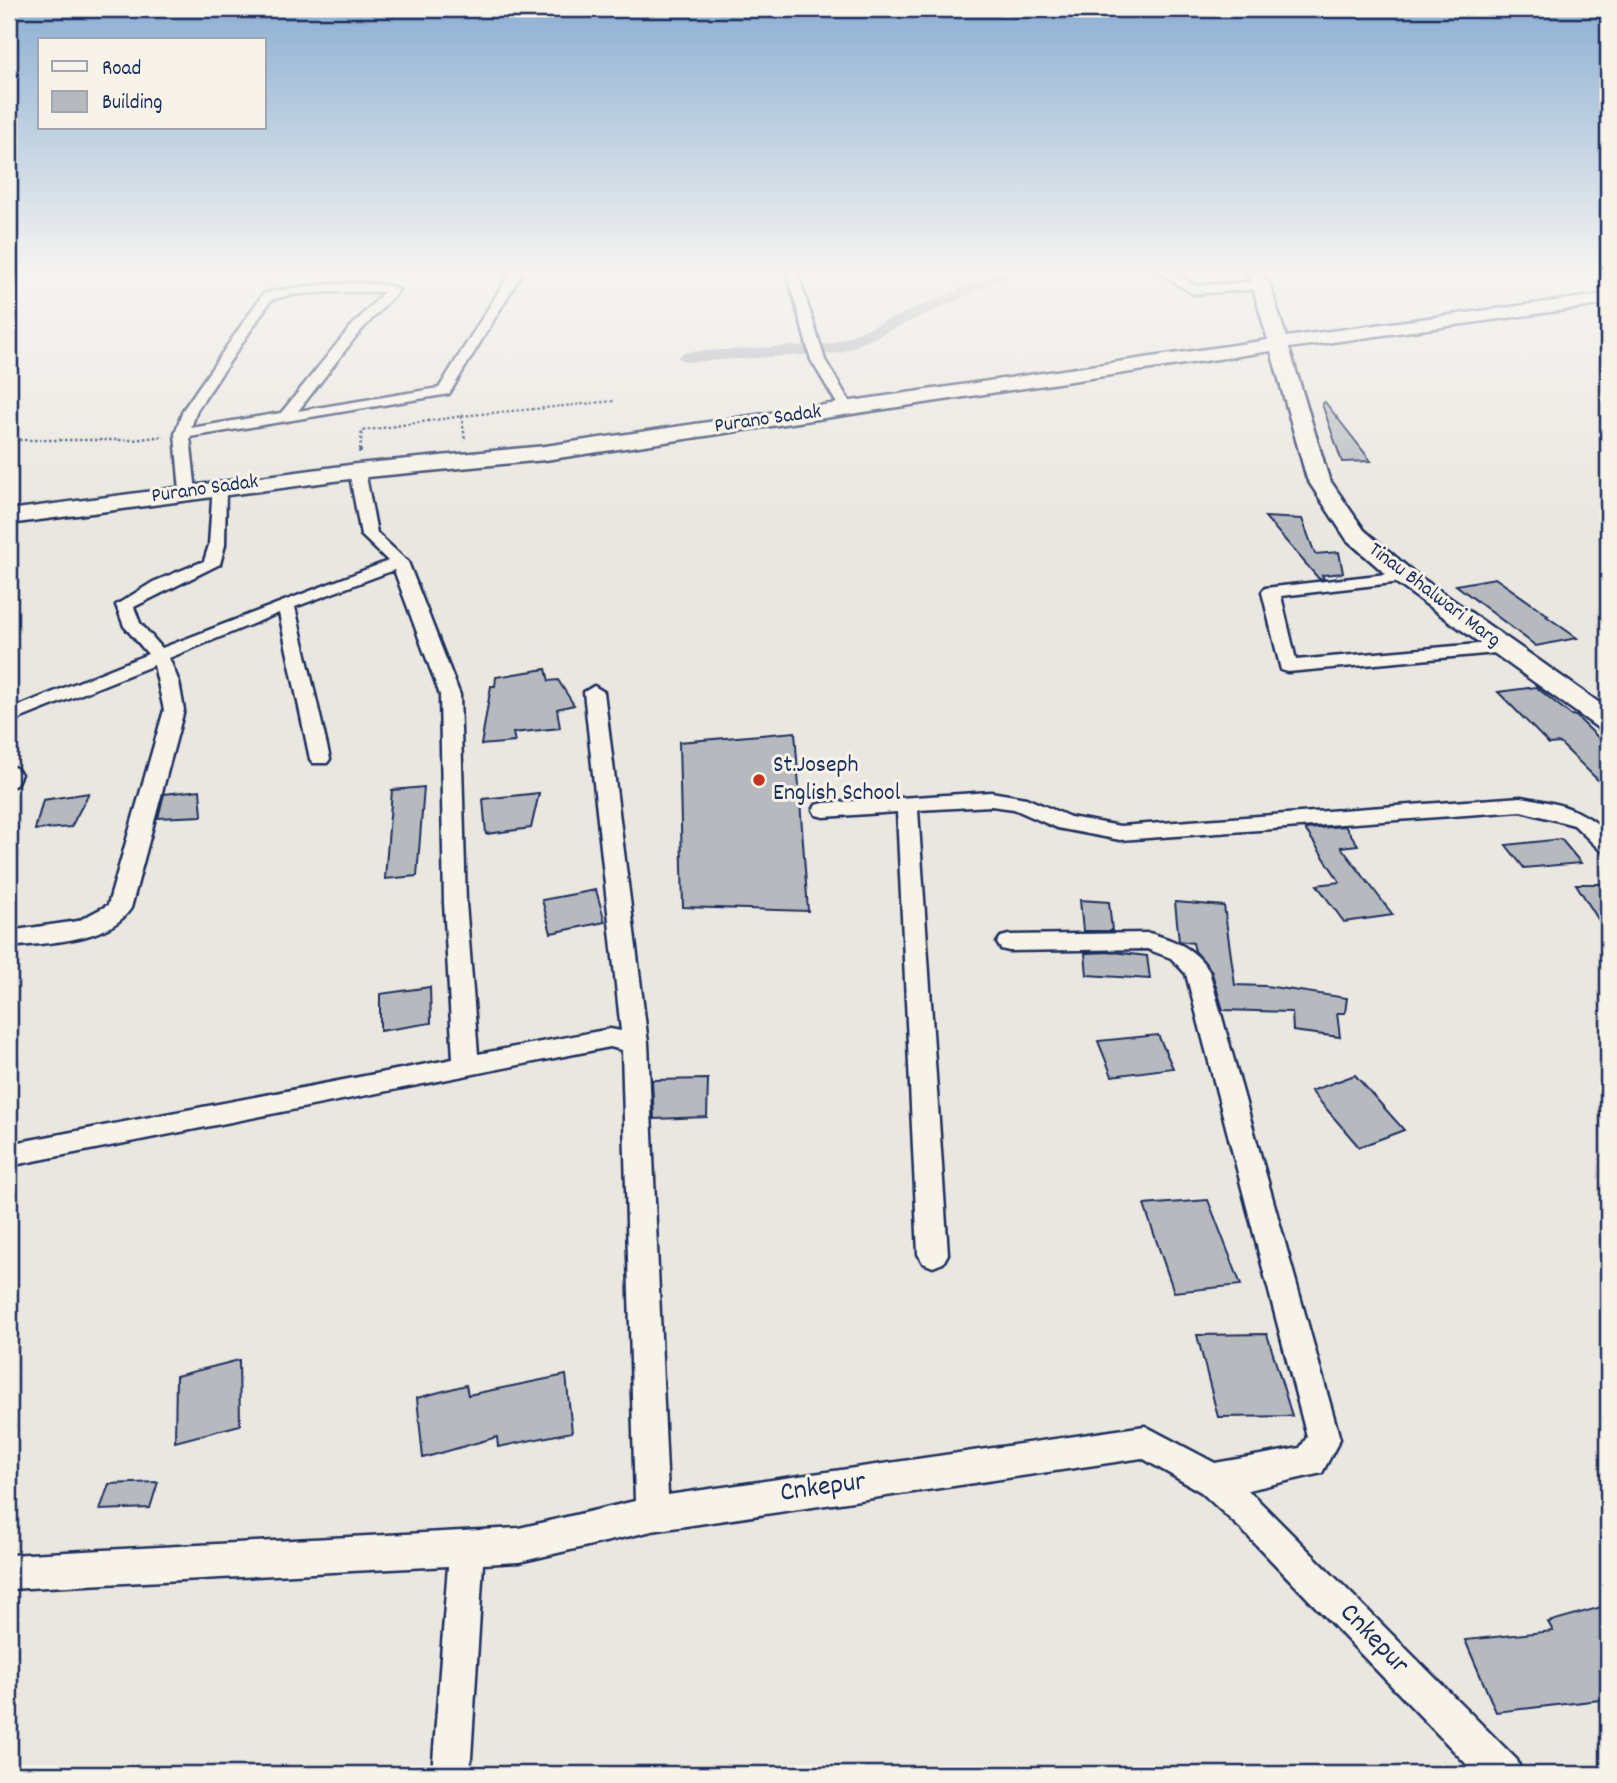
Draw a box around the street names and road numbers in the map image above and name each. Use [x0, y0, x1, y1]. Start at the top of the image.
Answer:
street label: Purano Sadak [713, 398, 823, 442]
street label: Purano Sadak [150, 468, 260, 512]
street label: Tinau Bhalwari Marg [1361, 536, 1507, 656]
street label: Cnkepur [778, 1463, 869, 1515]
street label: Cnkepur [1329, 1595, 1418, 1685]

